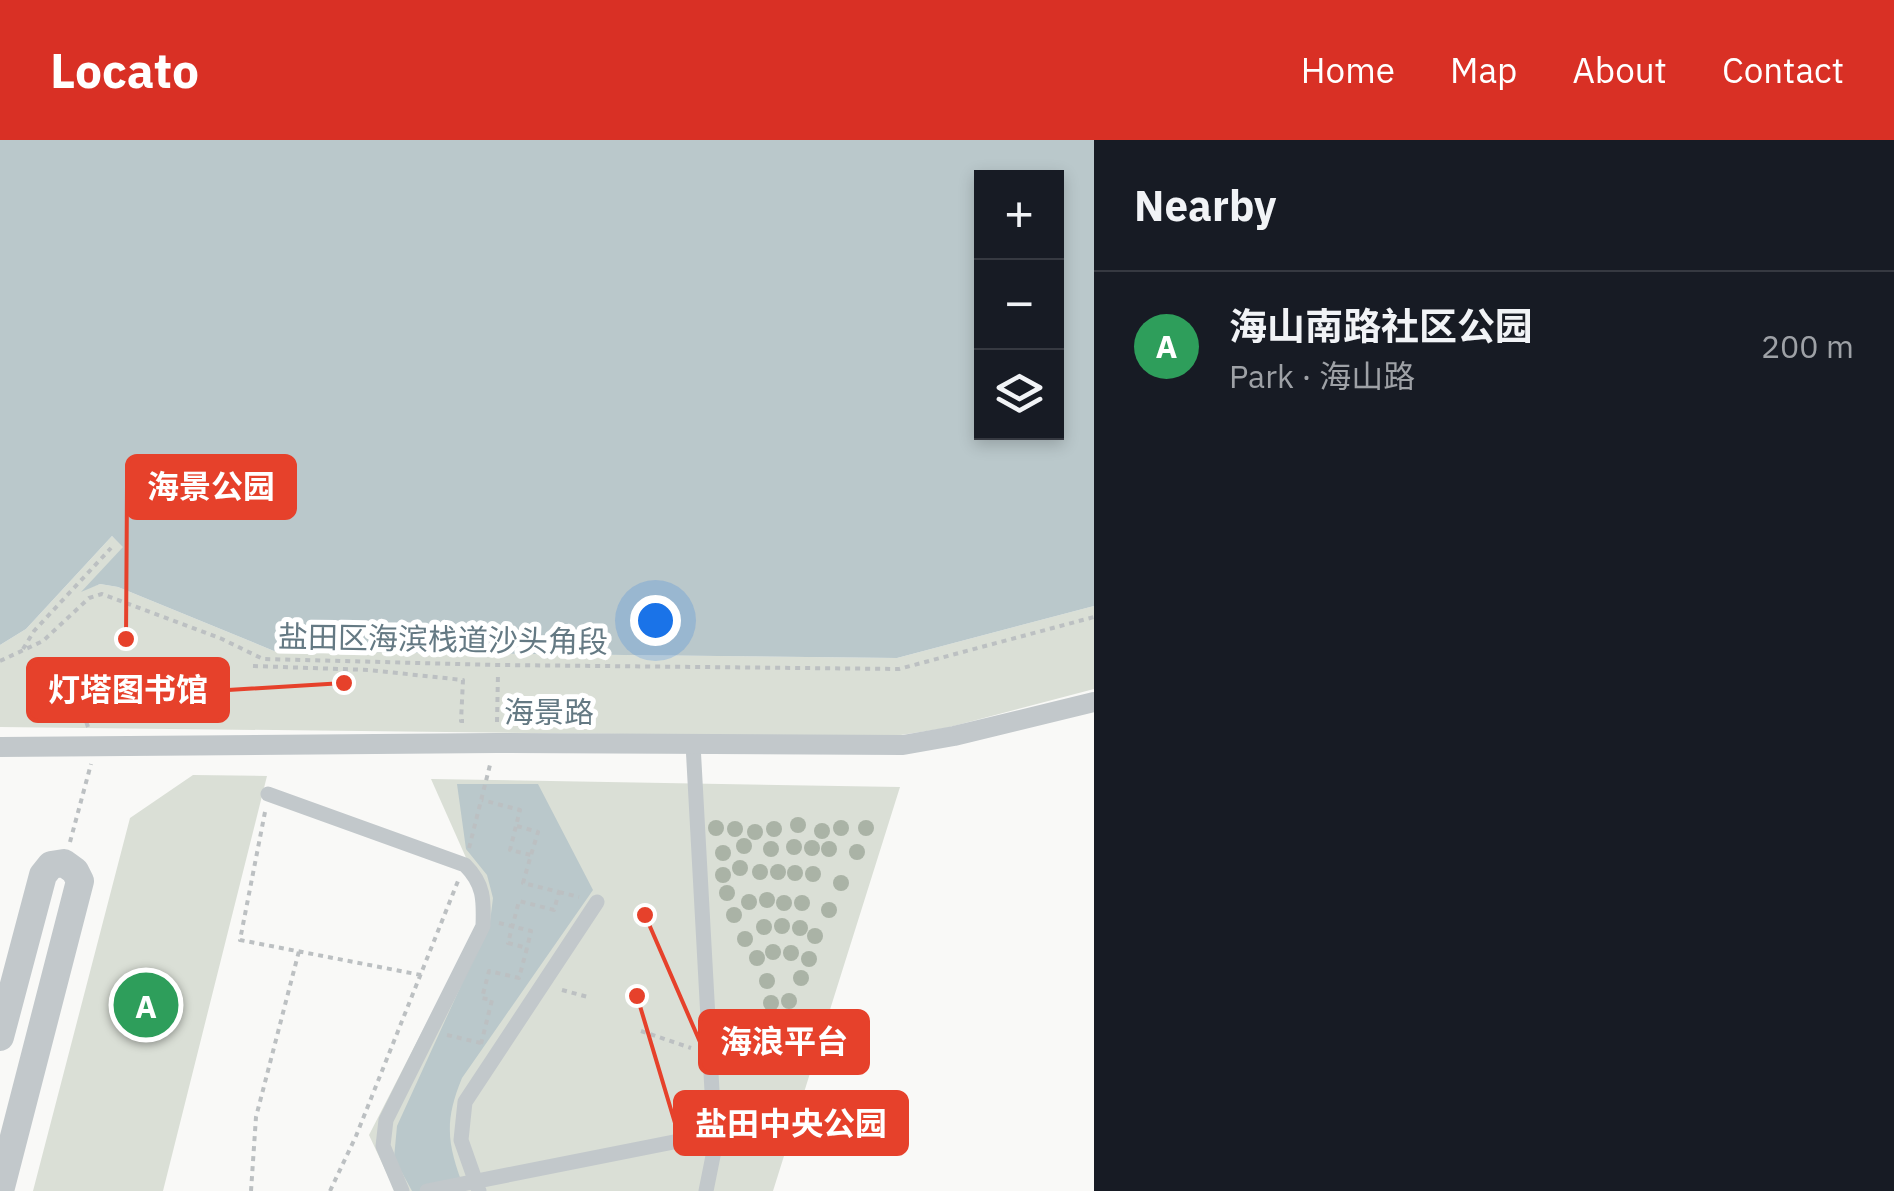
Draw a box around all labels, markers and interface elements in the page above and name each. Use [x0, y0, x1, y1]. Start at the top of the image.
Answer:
text: Locato [50, 39, 199, 101]
text: Home [1301, 47, 1395, 93]
text: Map [1450, 47, 1517, 93]
text: About [1572, 47, 1667, 93]
text: Contact [1722, 47, 1844, 93]
map controls [974, 170, 1064, 440]
button: + [974, 170, 1064, 260]
text: Nearby [1134, 178, 1276, 233]
button: − [974, 260, 1064, 350]
text: 海山南路社区公园 [1229, 301, 1533, 350]
text: A [1156, 325, 1177, 367]
text: 200 m [1761, 325, 1854, 367]
button: layers [974, 350, 1064, 440]
text: Park · 海山路 [1229, 355, 1415, 397]
callout: 海景公园 [127, 456, 295, 518]
text: 海景公园 [147, 465, 275, 507]
your location [630, 595, 681, 646]
street label: 盐田区海滨栈道沙头角段 [278, 616, 608, 661]
callout: 灯塔图书馆 [28, 659, 228, 721]
text: 灯塔图书馆 [48, 668, 208, 710]
street label: 海景路 [504, 692, 594, 731]
pin: A [114, 968, 178, 1042]
callout: 海浪平台 [700, 1011, 868, 1073]
text: 海浪平台 [720, 1020, 848, 1062]
callout: 盐田中央公园 [675, 1092, 907, 1154]
text: 盐田中央公园 [695, 1102, 887, 1144]

